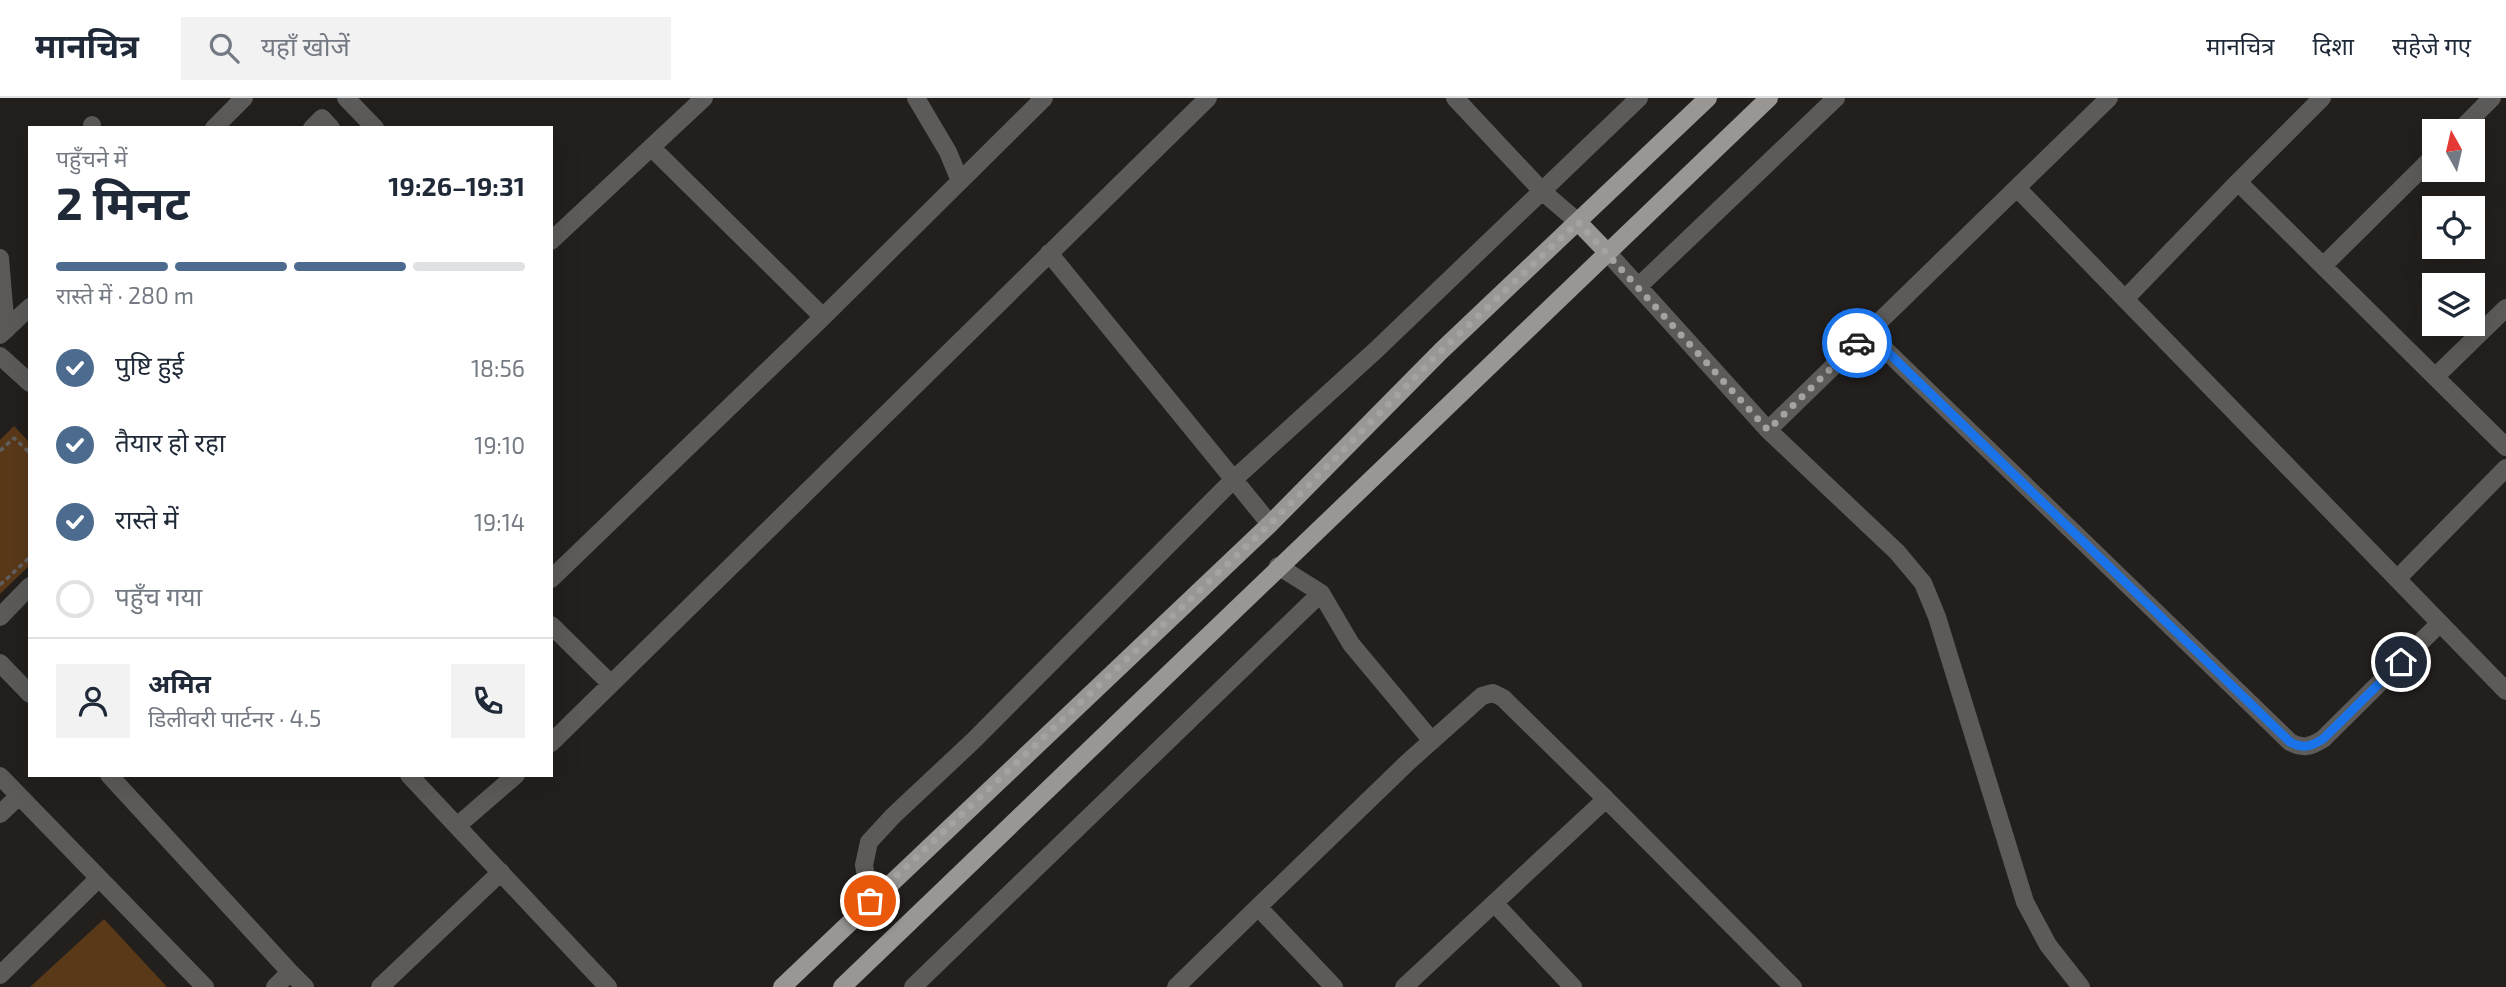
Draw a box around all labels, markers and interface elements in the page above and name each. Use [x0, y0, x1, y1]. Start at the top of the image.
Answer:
search box [181, 17, 671, 80]
text: मानचित्र [35, 25, 139, 65]
icon: search [205, 29, 243, 67]
text: यहाँ खोजें [261, 30, 350, 61]
text: मानचित्र [2206, 31, 2275, 60]
text: दिशा [2313, 31, 2354, 60]
text: सहेजे गए [2392, 31, 2471, 60]
north arrow [2422, 119, 2485, 182]
map controls [2422, 119, 2485, 336]
text: पहुँचने में [56, 144, 128, 172]
text: 19:26–19:31 [388, 170, 525, 201]
text: 2 मिनट [56, 174, 189, 229]
button: locate [2422, 196, 2485, 259]
button: layers [2422, 273, 2485, 336]
text: रास्ते में · 280 m [56, 281, 194, 309]
courier [1822, 308, 1892, 378]
icon: car [1838, 324, 1876, 362]
icon: check [56, 349, 94, 387]
text: पुष्टि हुई [115, 349, 184, 380]
text: 18:56 [471, 354, 525, 382]
icon: check [56, 426, 94, 464]
text: तैयार हो रहा [115, 426, 226, 457]
text: 19:10 [474, 431, 525, 459]
icon: check [56, 503, 94, 541]
text: रास्ते में [115, 503, 179, 534]
text: 19:14 [474, 508, 525, 536]
text: पहुँच गया [115, 580, 202, 611]
pin [2371, 632, 2431, 692]
icon: home [2382, 643, 2420, 681]
button: person [56, 664, 130, 738]
button: phone [451, 664, 525, 738]
text: अमित [148, 667, 211, 698]
text: डिलीवरी पार्टनर · 4.5 [148, 704, 321, 732]
pin [840, 871, 900, 931]
icon: bag [851, 882, 889, 920]

